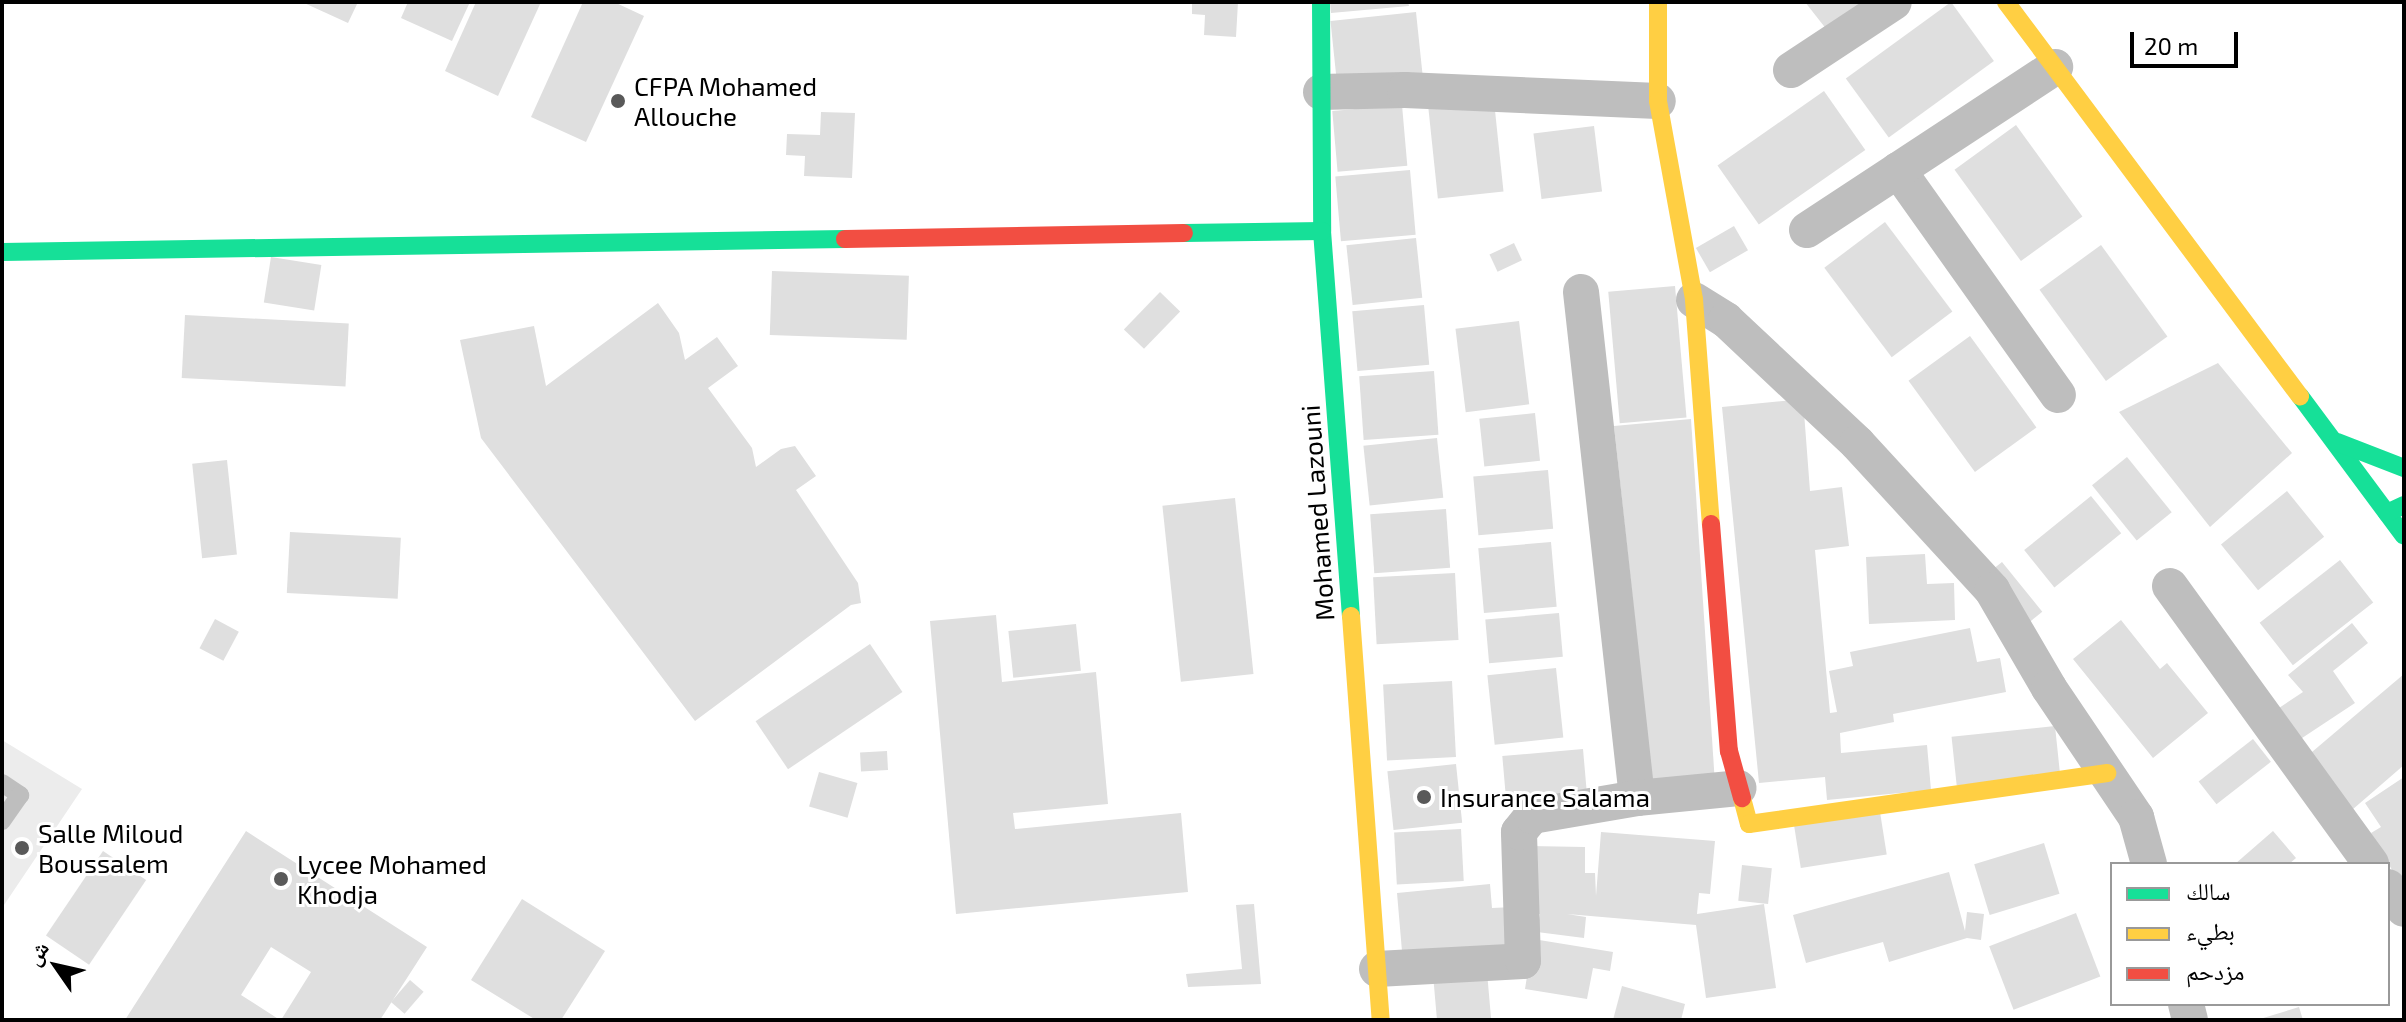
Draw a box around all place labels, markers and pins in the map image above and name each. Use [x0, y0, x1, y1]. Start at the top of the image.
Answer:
place label: CFPA Mohamed Allouche [634, 70, 818, 132]
marker: CFPA Mohamed Allouche [609, 92, 627, 110]
place label: Insurance Salama [1440, 781, 1650, 813]
marker: Insurance Salama [1415, 788, 1433, 806]
place label: Salle Miloud Boussalem [38, 817, 184, 878]
marker: Salle Miloud Boussalem [13, 839, 31, 857]
place label: Lycee Mohamed Khodja [297, 848, 487, 910]
marker: Lycee Mohamed Khodja [272, 870, 290, 888]

